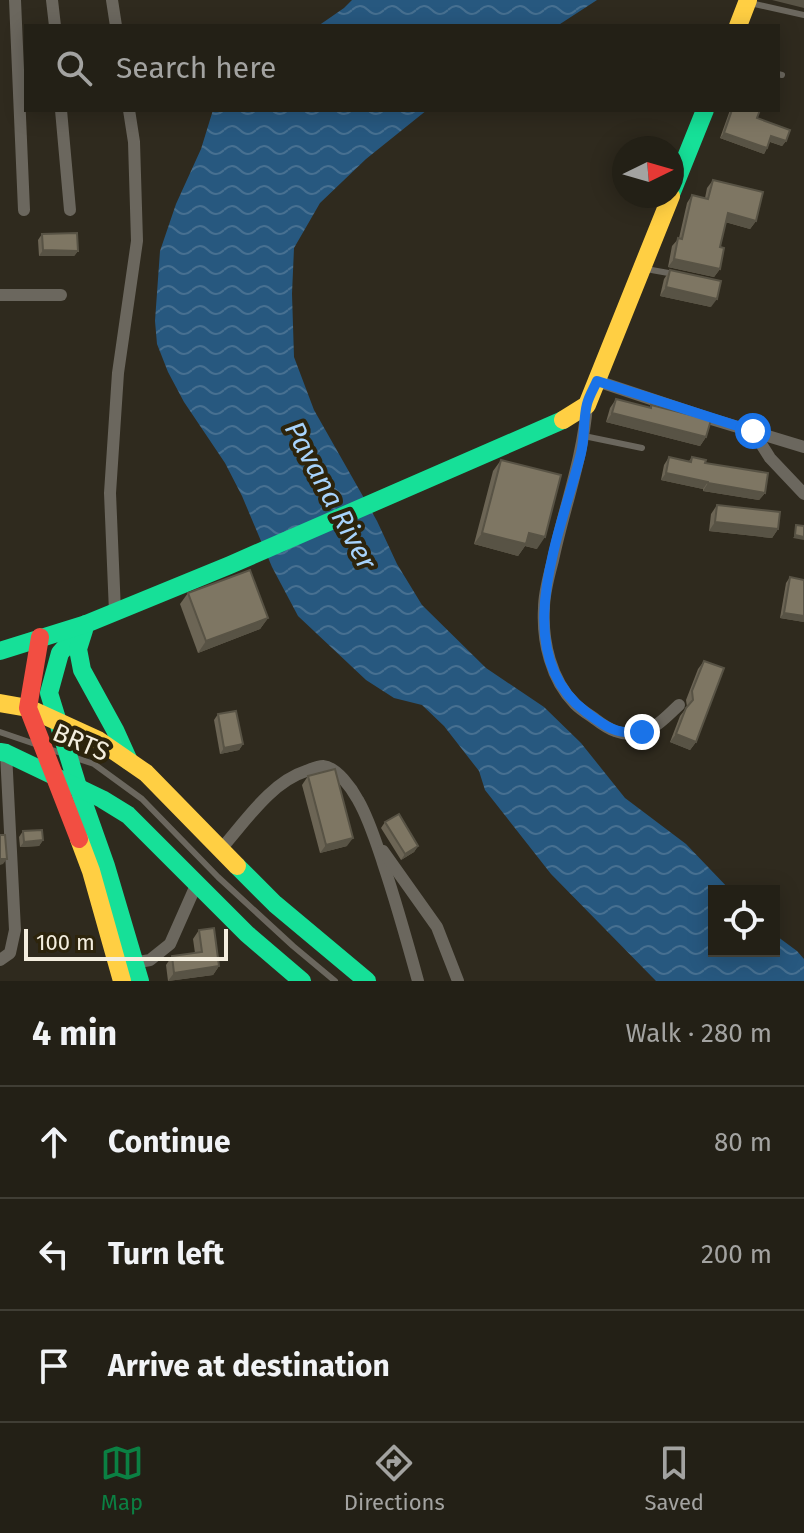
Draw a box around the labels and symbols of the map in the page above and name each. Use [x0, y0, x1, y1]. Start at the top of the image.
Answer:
north arrow [612, 136, 684, 208]
route start [735, 413, 771, 449]
water label: Pavana River [278, 415, 384, 576]
route end [624, 714, 660, 750]
street label: BRTS [48, 717, 114, 768]
scale bar [24, 925, 228, 961]

